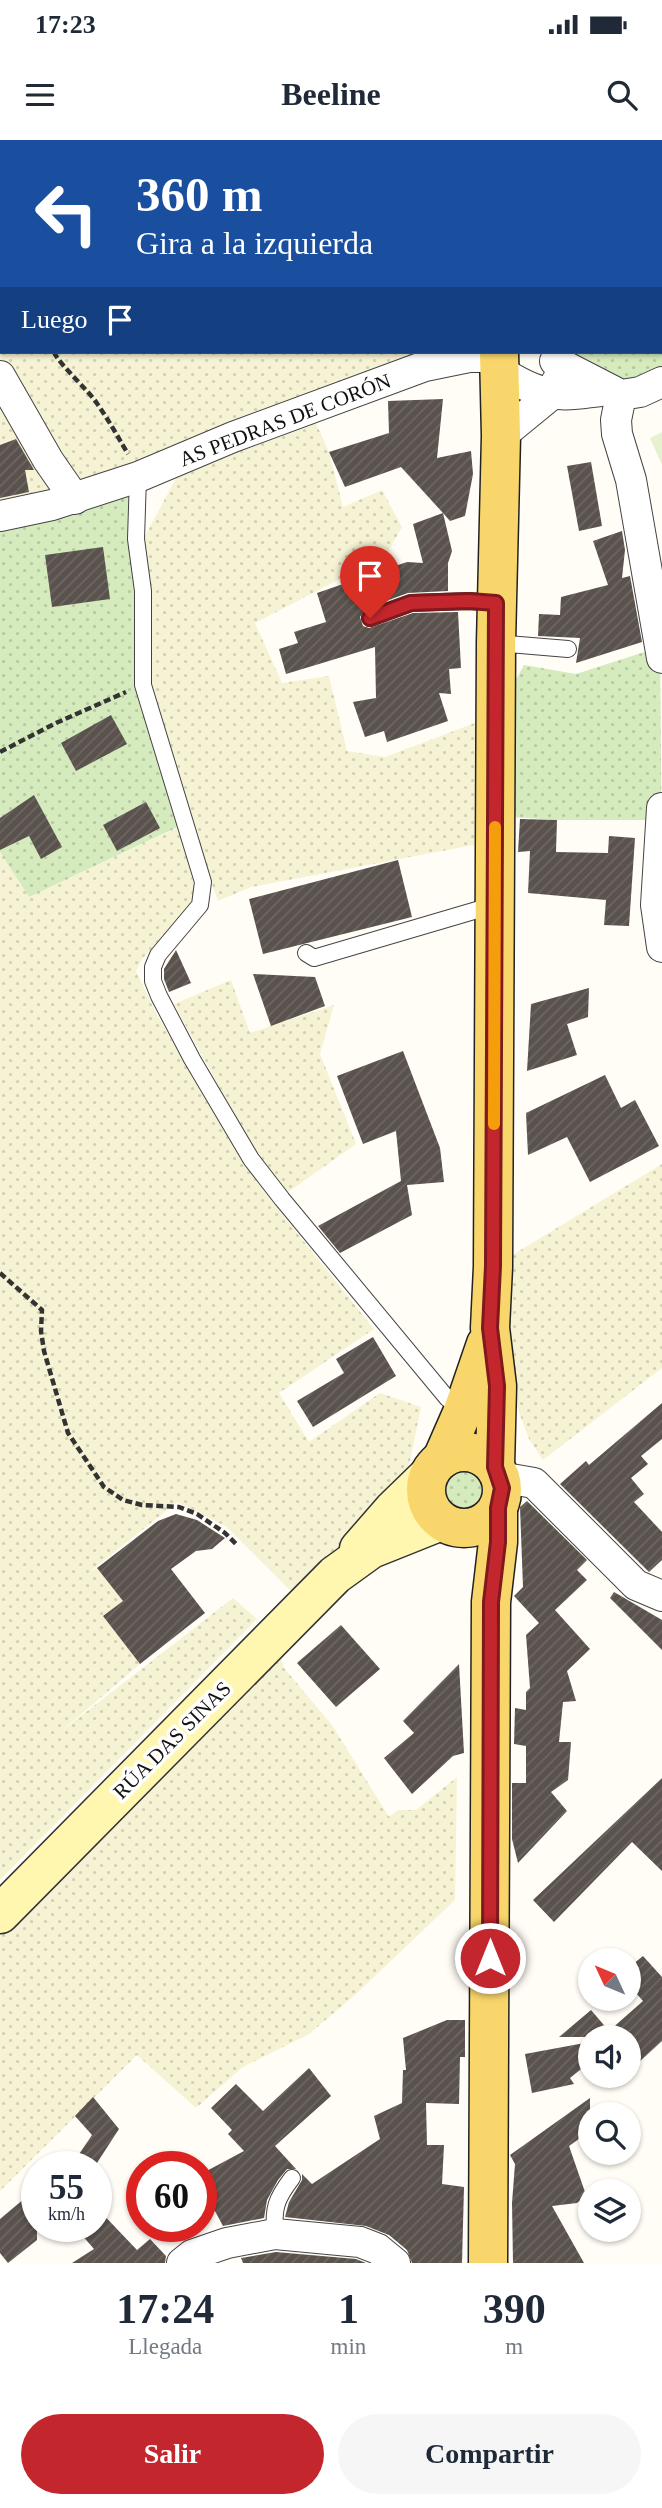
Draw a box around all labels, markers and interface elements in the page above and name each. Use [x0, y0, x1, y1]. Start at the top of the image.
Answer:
text: 17:23 [35, 10, 96, 39]
icon: menu [21, 76, 59, 114]
text: Beeline [281, 76, 381, 112]
icon: search [603, 76, 641, 114]
text: 360 m [136, 167, 263, 222]
icon: left [21, 168, 112, 259]
text: Gira a la izquierda [136, 225, 373, 261]
icon: arrive [101, 301, 139, 339]
text: Luego [21, 305, 87, 334]
street label: AS PEDRAS DE CORÓN [176, 369, 394, 471]
pin [340, 546, 400, 618]
icon: arrive [351, 557, 389, 595]
street label: RÚA DAS SINAS [108, 1676, 236, 1804]
position arrow [453, 1921, 527, 1995]
north arrow [578, 1948, 640, 2011]
map controls [578, 1948, 641, 2242]
button: sound [578, 2025, 641, 2088]
button: search [578, 2102, 641, 2165]
speed limit sign: 60 [126, 2151, 217, 2242]
text: 55 [49, 2168, 84, 2207]
button: layers [578, 2179, 641, 2242]
text: km/h [48, 2204, 85, 2224]
text: 17:24 [116, 2286, 214, 2332]
text: 1 [338, 2286, 359, 2332]
text: 390 [483, 2286, 546, 2332]
text: Llegada [128, 2334, 202, 2359]
text: min [331, 2334, 366, 2359]
text: m [505, 2334, 523, 2359]
button: Salir [21, 2414, 324, 2494]
button: Compartir [338, 2414, 641, 2494]

